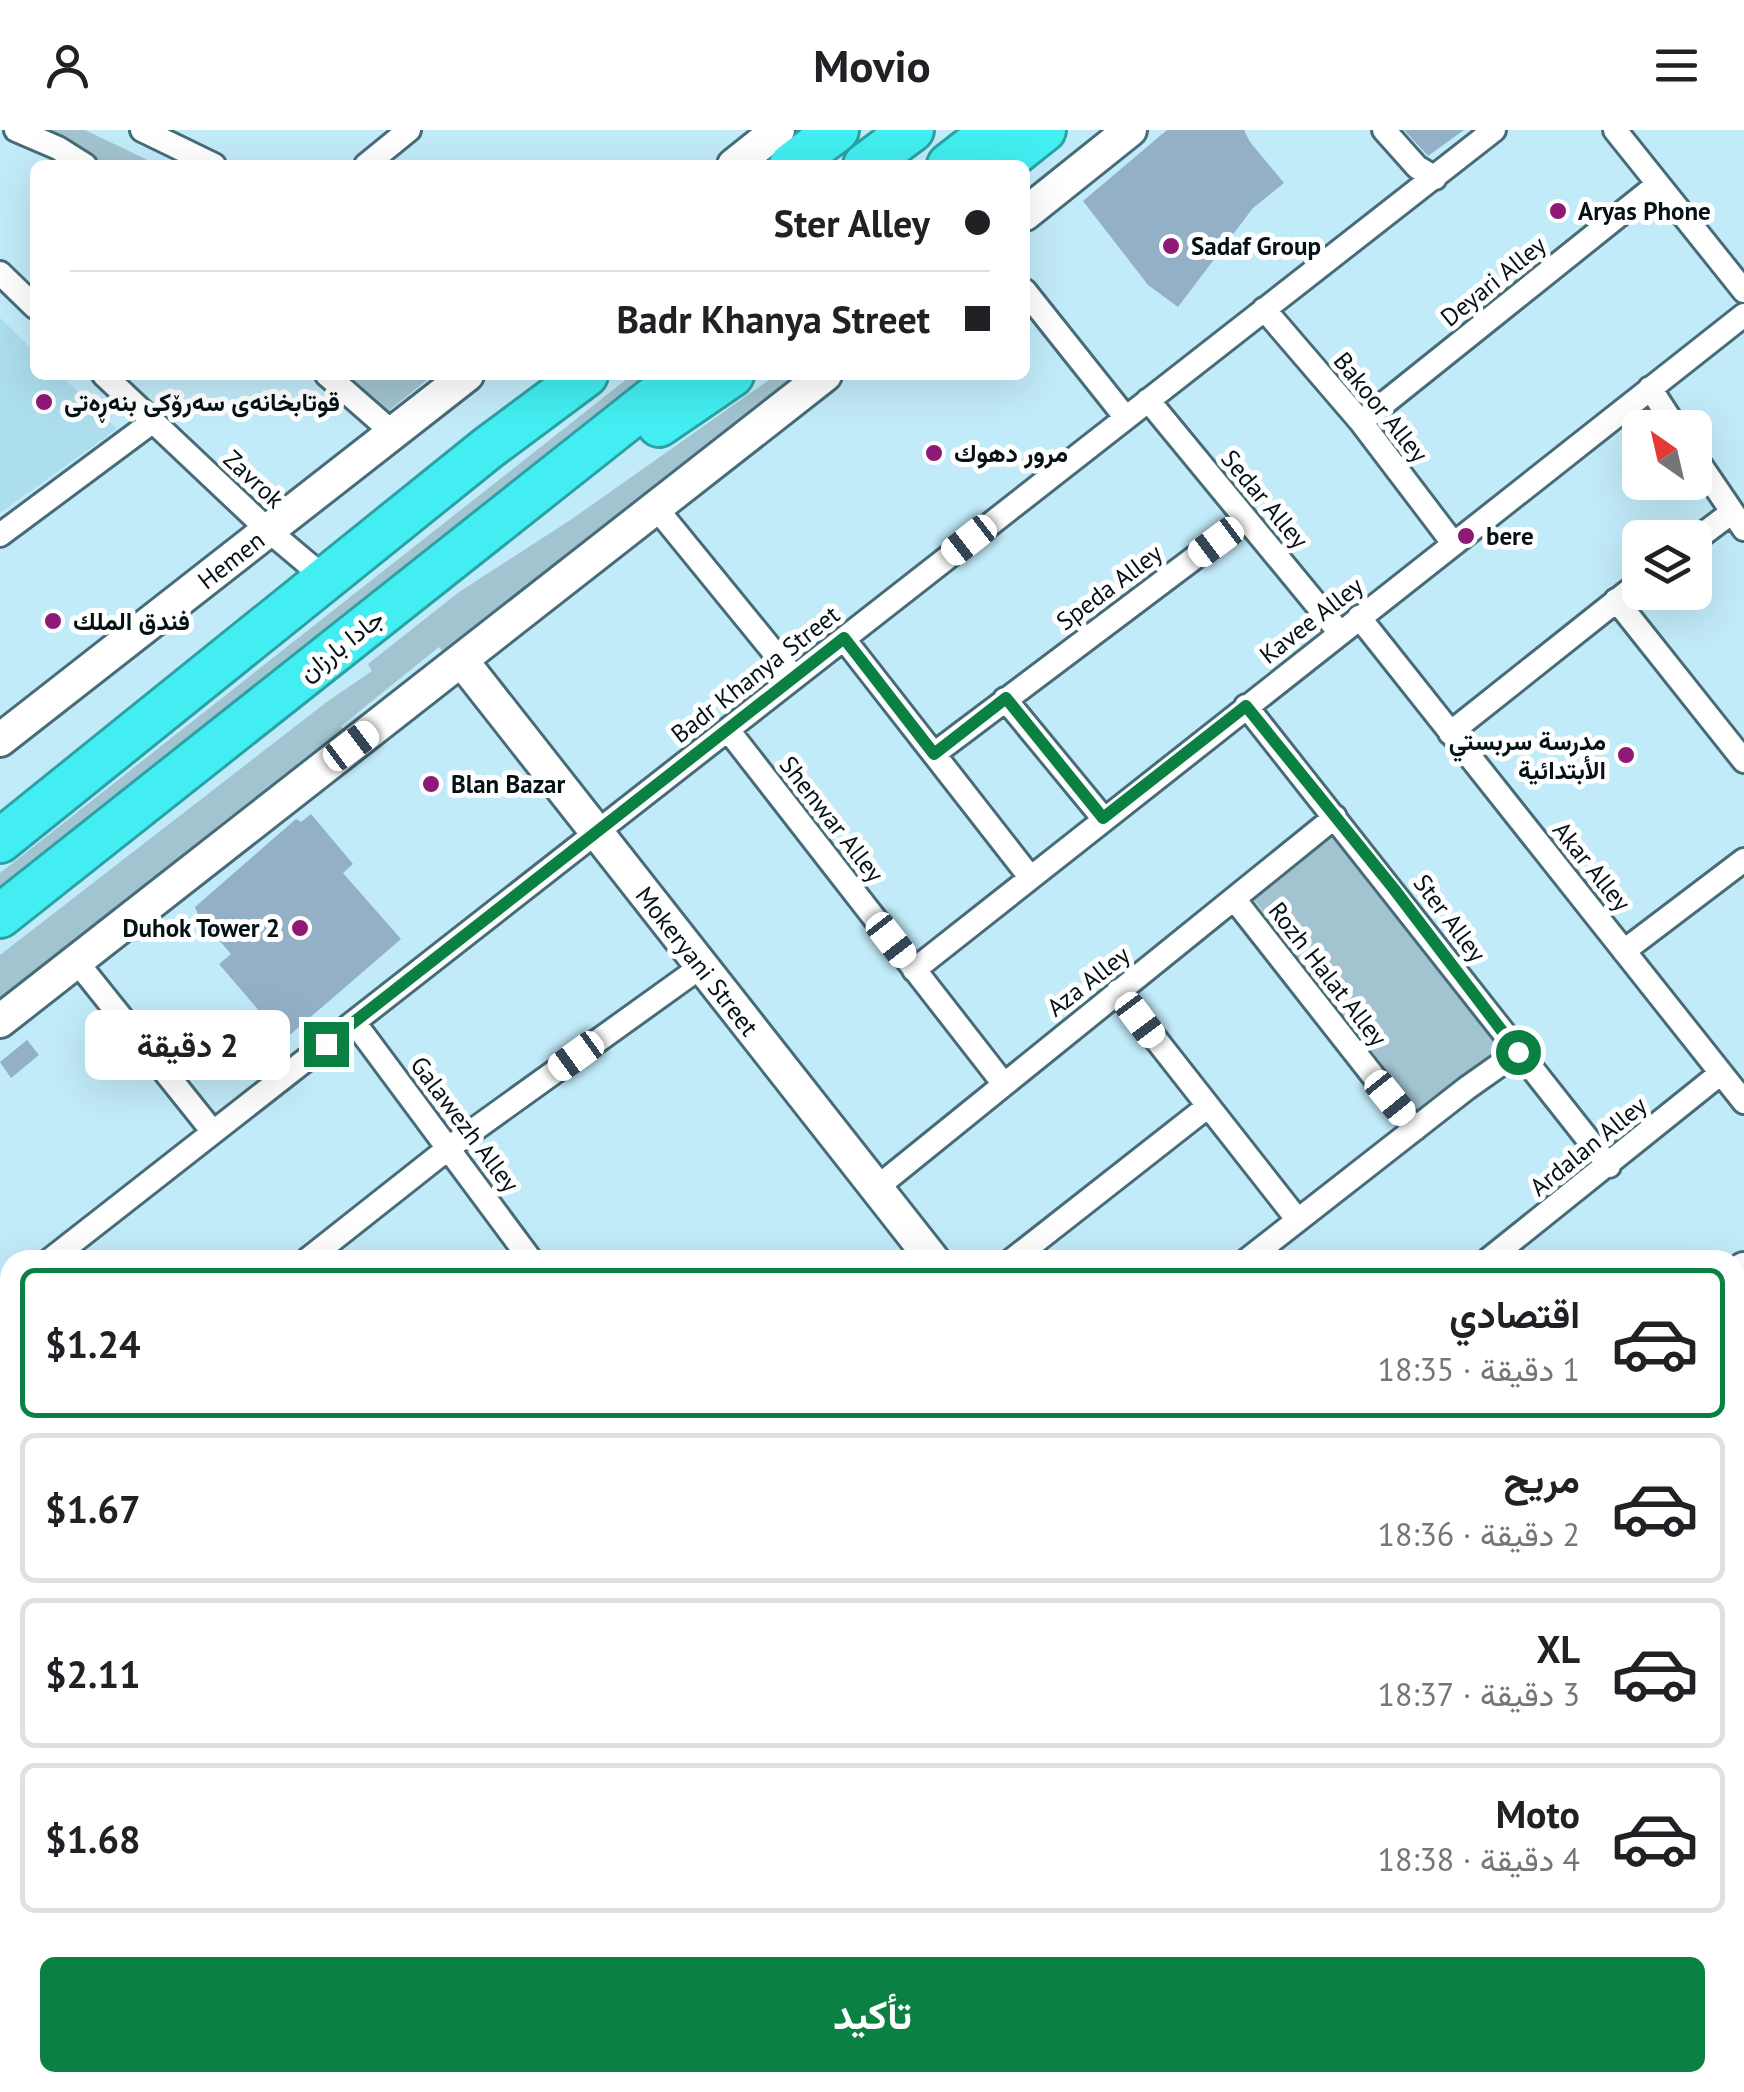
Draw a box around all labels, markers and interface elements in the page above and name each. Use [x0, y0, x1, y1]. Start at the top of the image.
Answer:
text: Movio [813, 36, 931, 94]
icon: person [40, 38, 95, 93]
icon: menu [1649, 38, 1704, 93]
place label: Aryas Phone [1578, 195, 1711, 227]
text: Ster Alley [774, 198, 930, 247]
marker: Aryas Phone [1547, 200, 1569, 222]
street label: Deyari Alley [1434, 228, 1553, 333]
place label: Sadaf Group [1191, 230, 1321, 262]
marker: Sadaf Group [1160, 235, 1182, 257]
text: Badr Khanya Street [616, 294, 930, 343]
street label: Bakoor Alley [1327, 345, 1435, 469]
place label: قوتابخانەی سەرۆکی بنەڕەتی [64, 386, 340, 423]
marker: قوتابخانەی سەرۆکی بنەڕەتی [33, 391, 55, 413]
north arrow [1622, 410, 1712, 500]
map controls [1622, 410, 1712, 610]
place label: مرور دهوك [954, 437, 1068, 469]
marker: مرور دهوك [923, 442, 945, 464]
street label: Zavrok [217, 443, 291, 515]
street label: Sedar Alley [1214, 443, 1316, 555]
car [936, 510, 1002, 570]
car [1183, 512, 1249, 572]
place label: bere [1486, 520, 1534, 552]
button: layers [1622, 520, 1712, 610]
street label: Hemen [191, 524, 271, 596]
marker: bere [1455, 525, 1477, 547]
street label: Speda Alley [1050, 537, 1169, 637]
street label: Kavee Alley [1253, 569, 1369, 670]
street label: Badr Khanya Street [664, 598, 846, 750]
street label: جادا بارزان [292, 602, 390, 688]
place label: فندق الملك [73, 605, 190, 637]
marker: فندق الملك [42, 610, 64, 632]
car [318, 716, 384, 776]
place label: مدرسة سربستي الأبتدائية [1449, 725, 1606, 786]
marker: مدرسة سربستي الأبتدائية [1615, 744, 1637, 766]
street label: Shenwar Alley [773, 749, 891, 889]
place label: Blan Bazar [451, 768, 566, 800]
marker: Blan Bazar [420, 773, 442, 795]
street label: Akar Alley [1546, 815, 1638, 918]
street label: Ster Alley [1407, 868, 1494, 968]
street label: Mokeryani Street [629, 880, 766, 1043]
street label: Rozh Halat Alley [1262, 895, 1395, 1053]
car [861, 907, 921, 973]
place label: Duhok Tower 2 [122, 912, 280, 944]
marker: Duhok Tower 2 [289, 917, 311, 939]
street label: Aza Alley [1040, 938, 1136, 1023]
car [1110, 987, 1170, 1053]
callout: 2 دقيقة [86, 1009, 291, 1079]
route end [304, 1022, 349, 1067]
text: 2 دقيقة [137, 1024, 238, 1066]
car [543, 1026, 609, 1086]
route start [1496, 1030, 1541, 1075]
street label: Galawezh Alley [404, 1050, 527, 1198]
car [1359, 1065, 1421, 1131]
street label: Ardalan Alley [1523, 1089, 1653, 1203]
text: اقتصادي [1449, 1289, 1580, 1338]
icon: car [1610, 1298, 1700, 1388]
text: $1.24 [45, 1319, 141, 1368]
text: 1 دقيقة · 18:35 [1378, 1348, 1580, 1390]
text: مريح [1504, 1454, 1580, 1503]
icon: car [1610, 1463, 1700, 1553]
text: $1.67 [45, 1484, 141, 1533]
text: 2 دقيقة · 18:36 [1378, 1513, 1580, 1555]
text: XL [1536, 1624, 1580, 1673]
icon: car [1610, 1628, 1700, 1718]
text: $2.11 [45, 1649, 141, 1698]
text: 3 دقيقة · 18:37 [1378, 1673, 1580, 1715]
text: Moto [1496, 1789, 1580, 1838]
icon: car [1610, 1793, 1700, 1883]
text: $1.68 [45, 1814, 141, 1863]
text: 4 دقيقة · 18:38 [1378, 1838, 1580, 1880]
button: تأكيد [40, 1957, 1705, 2072]

